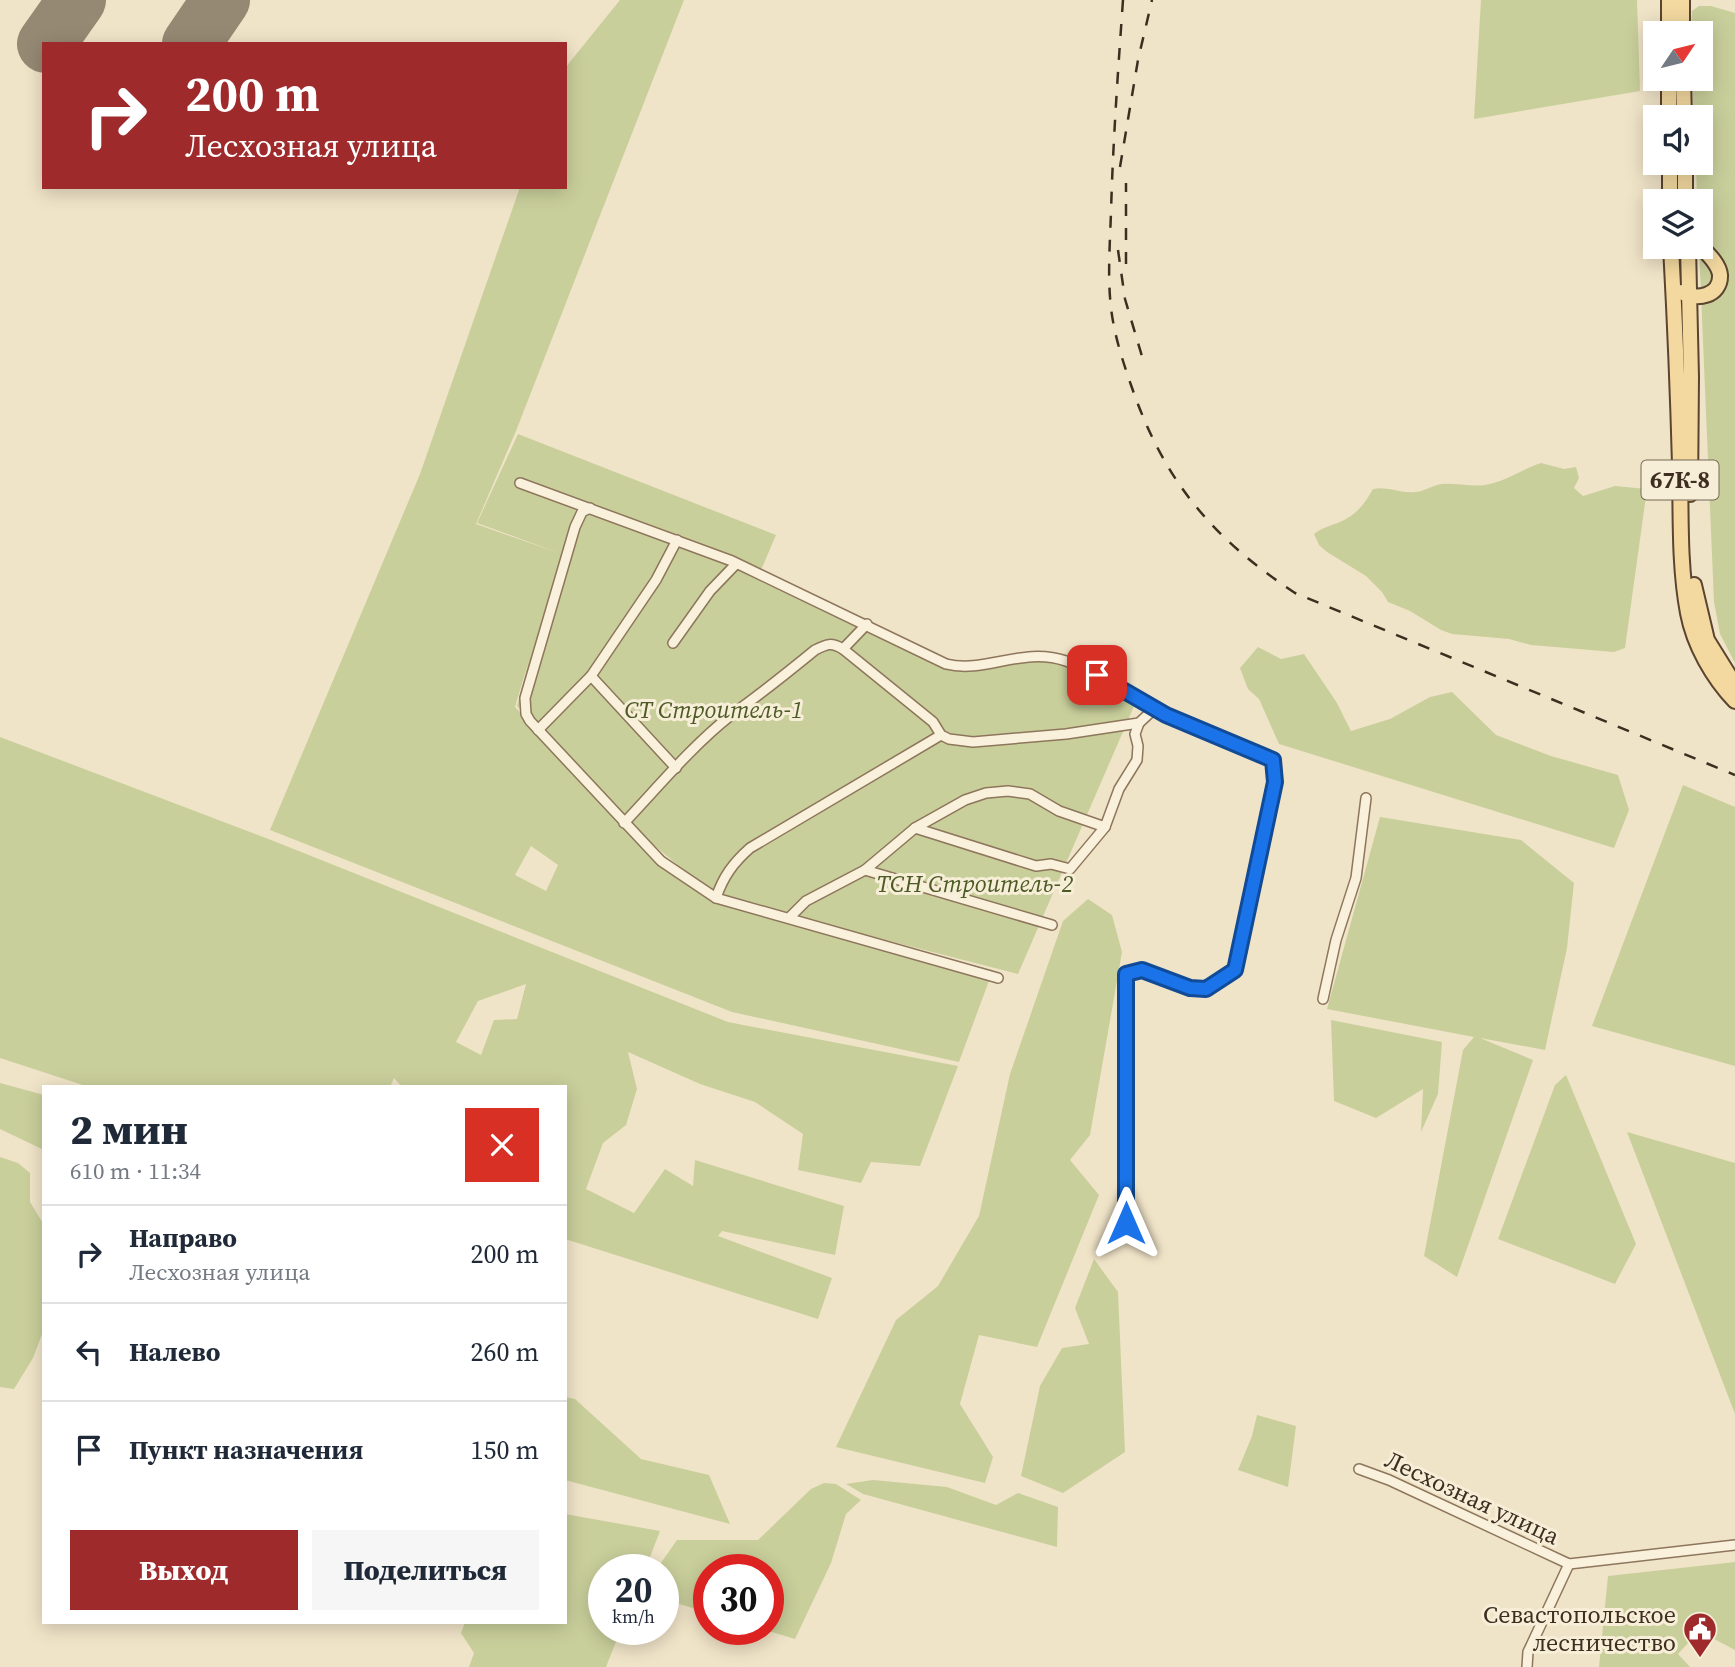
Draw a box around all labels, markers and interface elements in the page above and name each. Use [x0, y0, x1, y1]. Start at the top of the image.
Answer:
north arrow [1643, 21, 1713, 91]
map controls [1643, 21, 1713, 259]
text: 200 m [185, 60, 320, 127]
icon: right [70, 70, 161, 161]
button: sound [1643, 105, 1713, 175]
text: Лесхозная улица [185, 124, 437, 168]
button: layers [1643, 189, 1713, 259]
road number: 67К-8 [1642, 460, 1718, 500]
pin [1067, 645, 1127, 705]
icon: arrive [1078, 656, 1116, 694]
park label: СТ Строитель-1 [625, 693, 803, 726]
park label: ТСН Строитель-2 [876, 867, 1074, 900]
text: 2 мин [70, 1100, 188, 1158]
button: close [465, 1108, 539, 1182]
text: 610 m · 11:34 [70, 1155, 201, 1187]
position arrow [1089, 1186, 1163, 1260]
text: Направо [129, 1220, 237, 1256]
icon: right [70, 1235, 108, 1273]
text: 200 m [471, 1236, 539, 1272]
text: Лесхозная улица [129, 1256, 310, 1288]
icon: left [70, 1333, 108, 1371]
text: Налево [129, 1334, 220, 1370]
text: 260 m [471, 1334, 539, 1370]
icon: arrive [70, 1431, 108, 1469]
text: Пункт назначения [129, 1432, 363, 1468]
text: 150 m [471, 1432, 539, 1468]
street label: Лесхозная улица [1380, 1443, 1566, 1553]
button: Выход [70, 1530, 298, 1610]
button: Поделиться [312, 1530, 539, 1610]
speed limit sign: 30 [693, 1554, 784, 1645]
text: 20 [615, 1566, 652, 1614]
place label: Севастопольское лесничество [1483, 1598, 1676, 1659]
text: km/h [612, 1604, 655, 1629]
public building icon: Севастопольское лесничество [1681, 1610, 1719, 1659]

